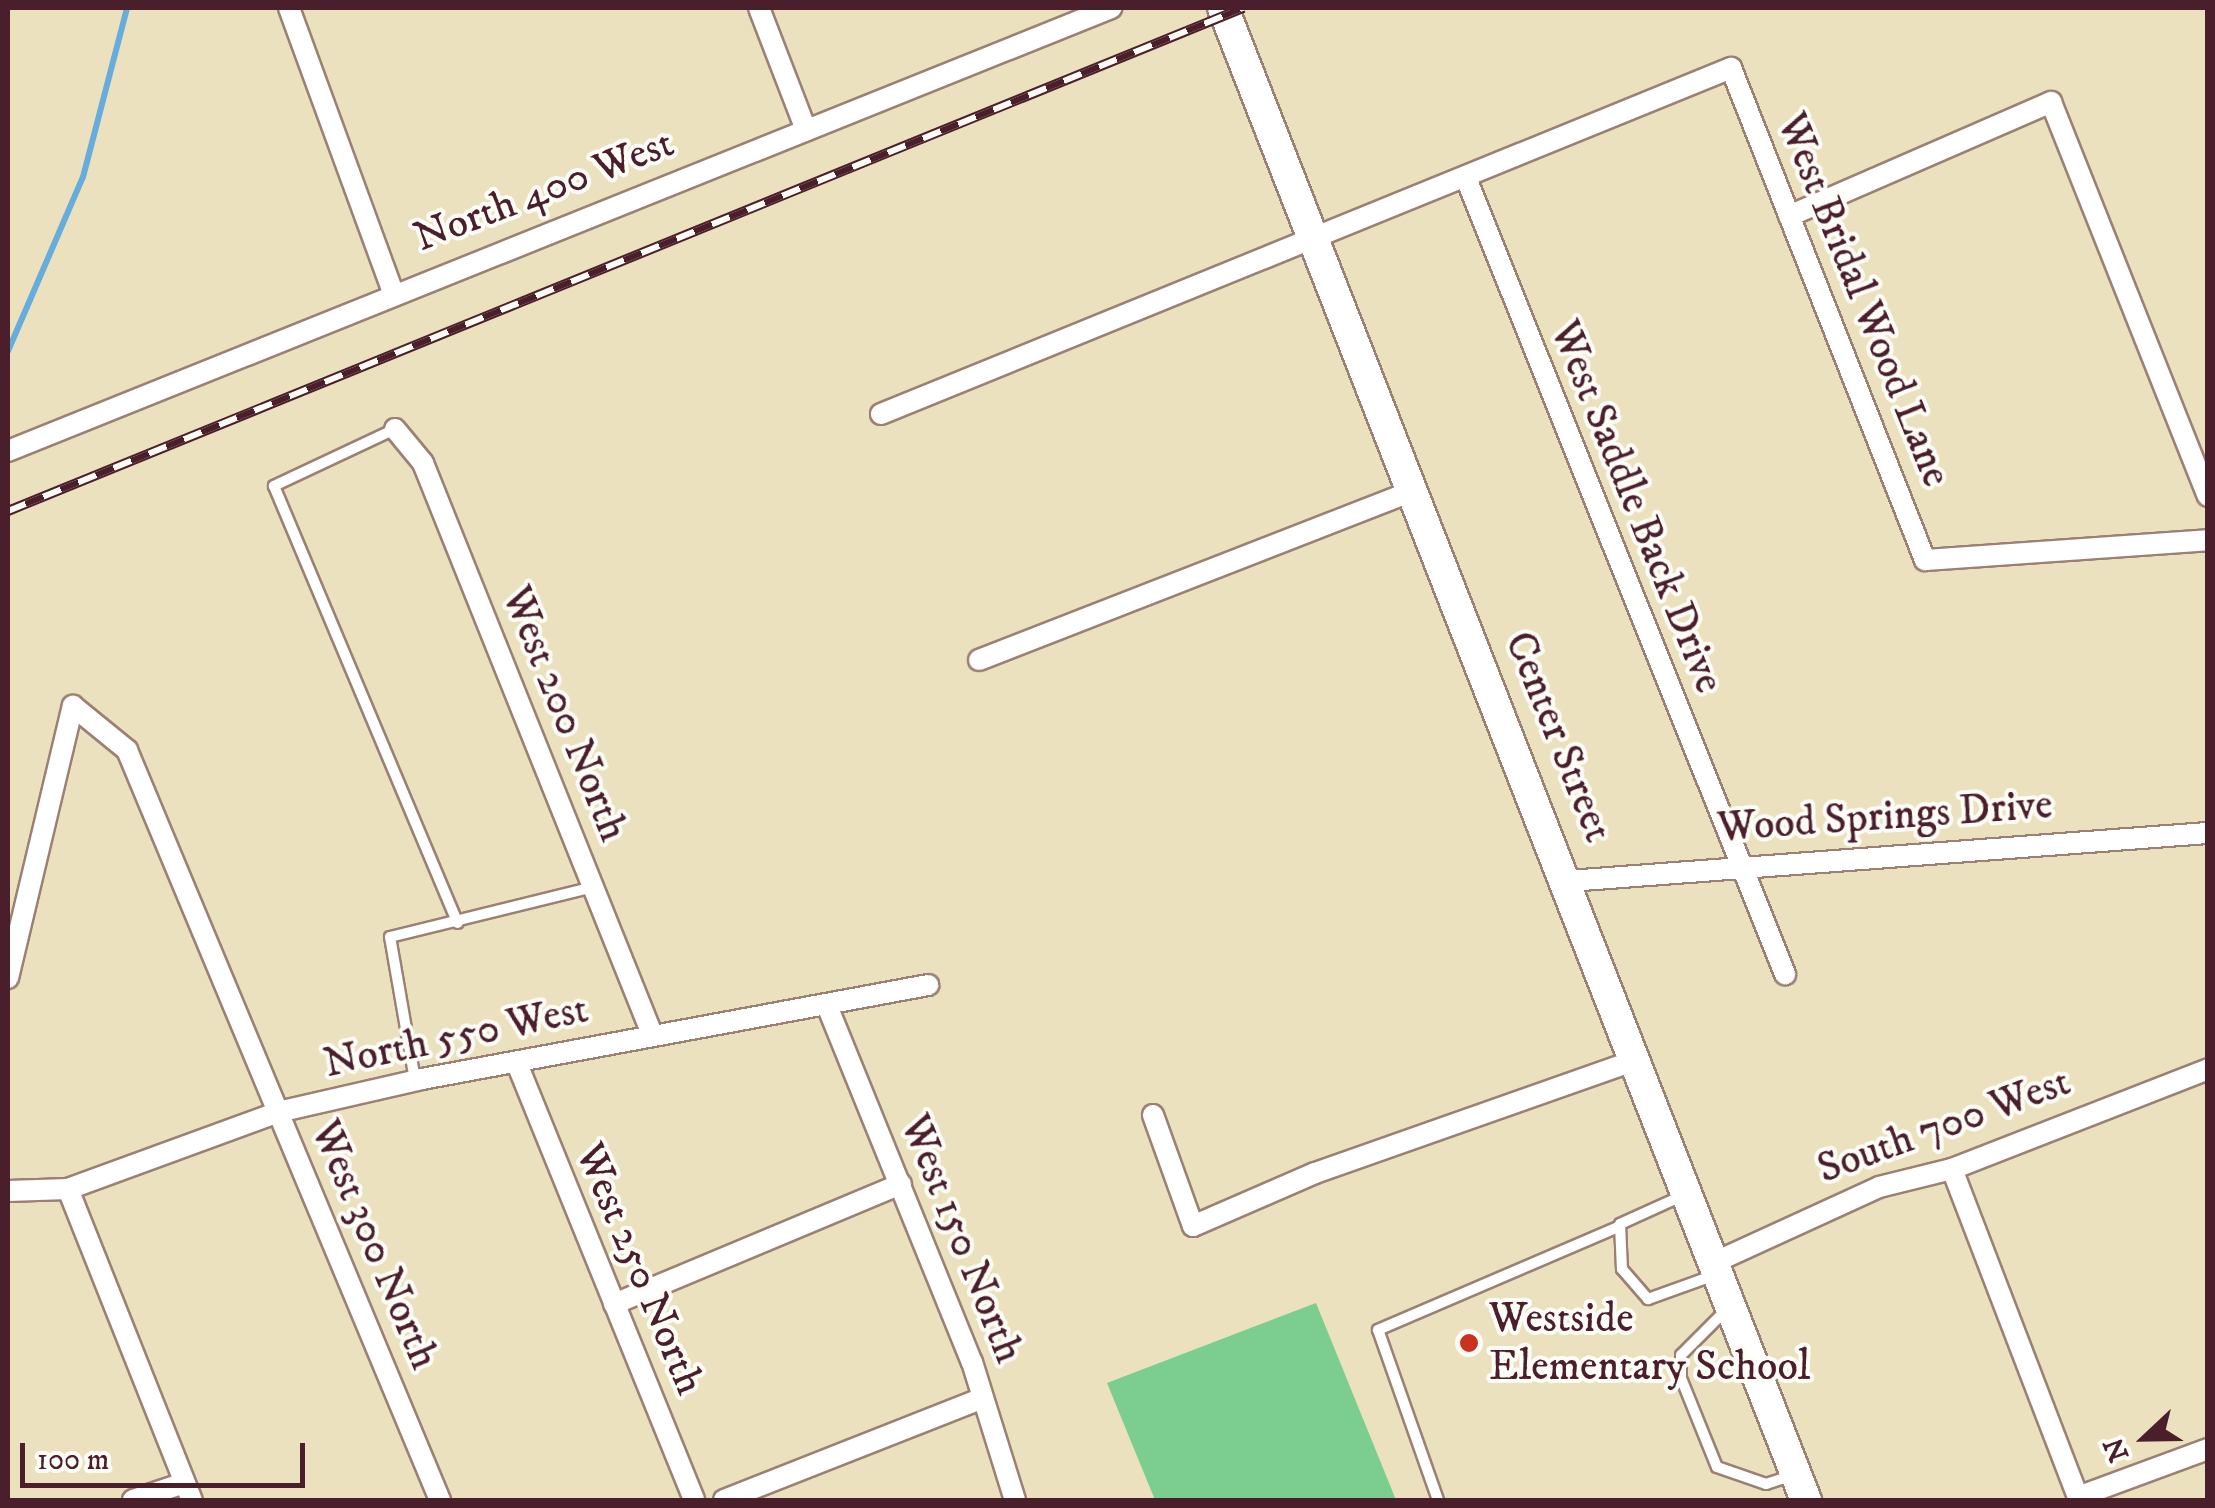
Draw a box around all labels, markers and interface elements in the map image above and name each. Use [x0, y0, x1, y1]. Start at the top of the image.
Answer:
street label: West Bridal Wood Lane [1765, 106, 1961, 494]
street label: North 400 West [407, 118, 681, 264]
street label: West Saddle Back Drive [1538, 314, 1734, 700]
street label: West 200 North [490, 579, 638, 849]
street label: Center Street [1493, 625, 1623, 849]
street label: Wood Springs Drive [1716, 780, 2054, 854]
street label: North 550 West [319, 984, 593, 1090]
street label: South 700 West [1811, 1057, 2077, 1195]
street label: West 150 North [888, 1108, 1034, 1370]
street label: West 300 North [299, 1113, 449, 1377]
street label: West 250 North [563, 1136, 715, 1402]
place label: Westside Elementary School [1489, 1294, 1810, 1392]
marker: Westside Elementary School [1458, 1332, 1480, 1354]
north arrow [2095, 1388, 2195, 1488]
scale bar [25, 1423, 310, 1485]
text: N [2096, 1432, 2137, 1467]
text: 100 m [37, 1442, 109, 1479]

